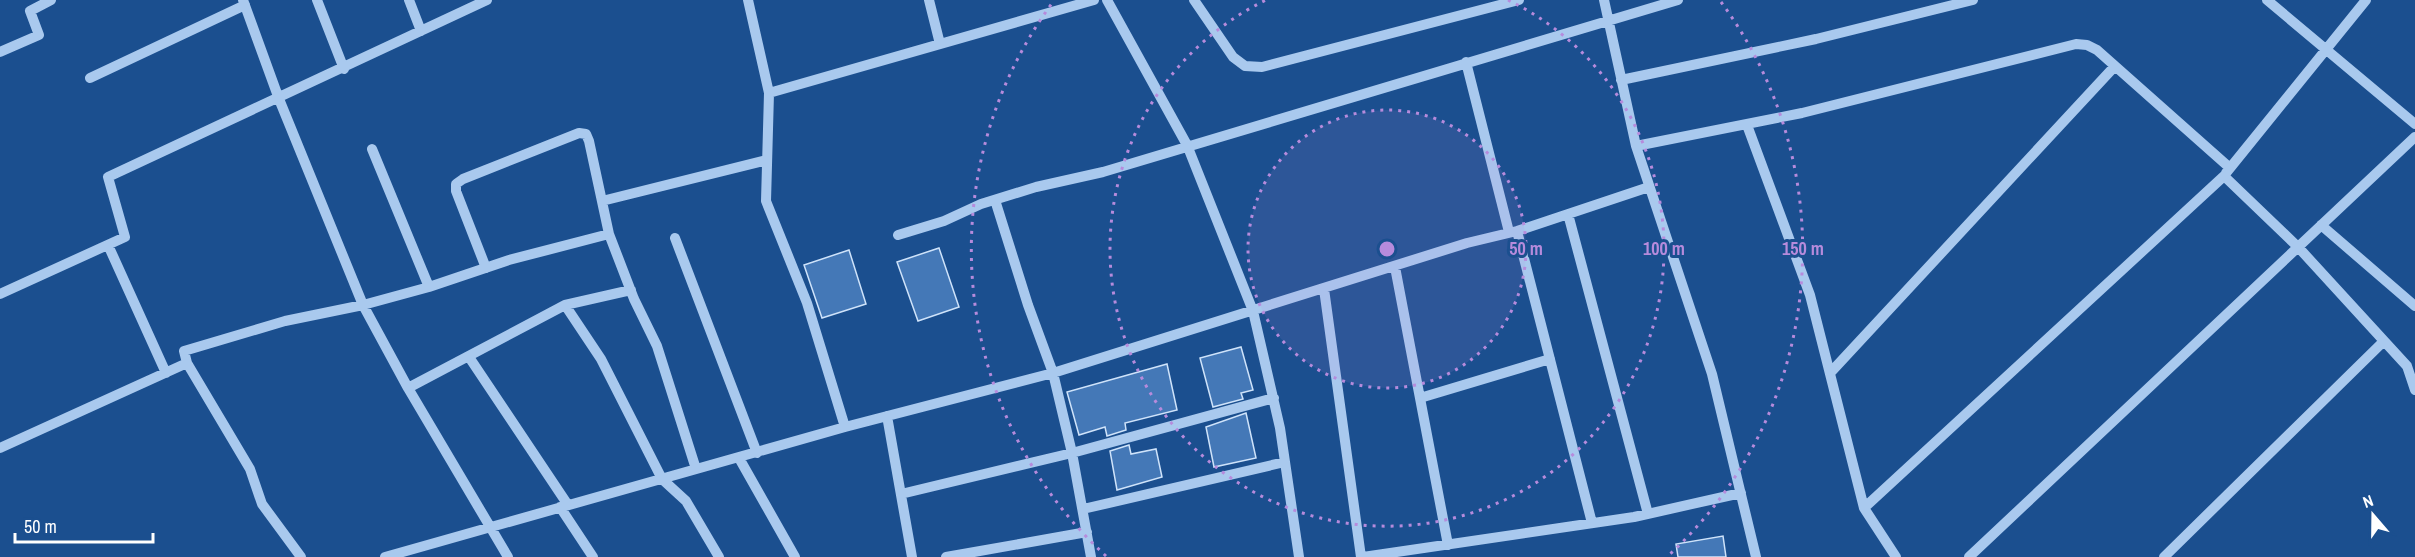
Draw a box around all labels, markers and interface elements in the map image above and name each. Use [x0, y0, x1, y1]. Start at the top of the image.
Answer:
text: 50 m [1509, 236, 1543, 261]
text: 100 m [1643, 236, 1685, 261]
text: 150 m [1782, 236, 1824, 261]
centre of rings [1377, 239, 1397, 259]
north arrow [2343, 485, 2403, 545]
text: N [2360, 489, 2376, 513]
scale bar [15, 506, 153, 544]
text: 50 m [24, 514, 57, 539]

